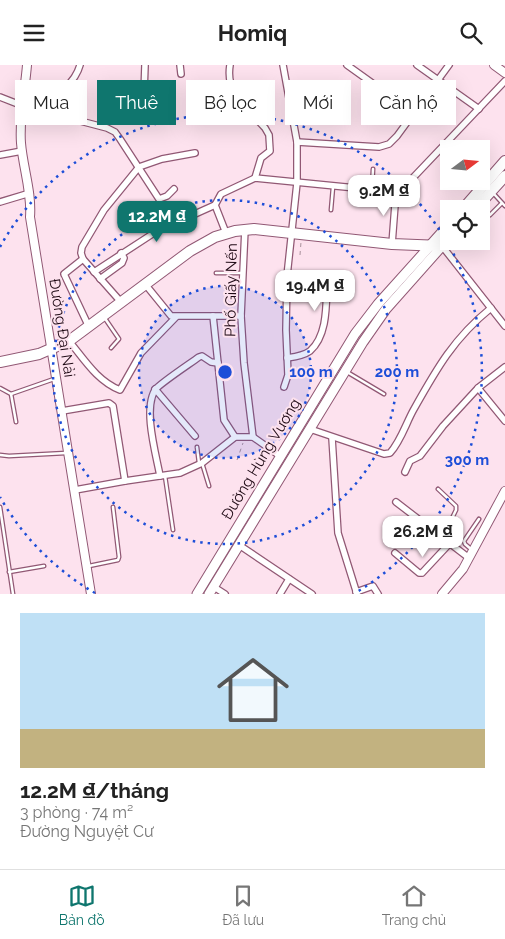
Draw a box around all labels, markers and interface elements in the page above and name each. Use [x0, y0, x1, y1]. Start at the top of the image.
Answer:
icon: menu [20, 19, 48, 47]
icon: search [457, 19, 485, 47]
text: Homiq [218, 20, 287, 46]
chip: Mua [15, 80, 87, 125]
chip: Thuê [97, 80, 176, 125]
chip: Bộ lọc [186, 80, 275, 125]
chip: Mới [285, 80, 351, 125]
chip: Căn hộ [361, 80, 456, 125]
north arrow [440, 140, 490, 190]
map controls [440, 140, 490, 250]
pin: 9.2M ₫ [343, 175, 425, 217]
text: 9.2M ₫ [359, 181, 409, 200]
button: locate [440, 200, 490, 250]
pin: 12.2M ₫ [111, 201, 203, 243]
text: 12.2M ₫ [128, 207, 186, 226]
street label: Phố Giấy Nến [221, 243, 241, 337]
pin: 19.4M ₫ [269, 269, 361, 312]
text: 19.4M ₫ [286, 276, 344, 295]
street label: Đường Đại Nải [45, 277, 79, 379]
centre of rings [216, 363, 234, 381]
text: 100 m [289, 363, 333, 381]
text: 200 m [375, 363, 419, 381]
street label: Đường Hùng Vương [218, 395, 304, 523]
text: 300 m [445, 451, 489, 469]
pin: 26.2M ₫ [377, 515, 469, 558]
text: 26.2M ₫ [393, 522, 453, 541]
icon: home [208, 645, 298, 735]
text: 12.2M ₫/tháng [20, 778, 169, 803]
text: 3 phòng · 74 m² [20, 803, 133, 822]
text: Đường Nguyệt Cư [20, 822, 153, 841]
tab: Bản đồ [59, 882, 105, 928]
tab: Đã lưu [222, 882, 264, 928]
tab: Trang chủ [382, 882, 446, 928]

